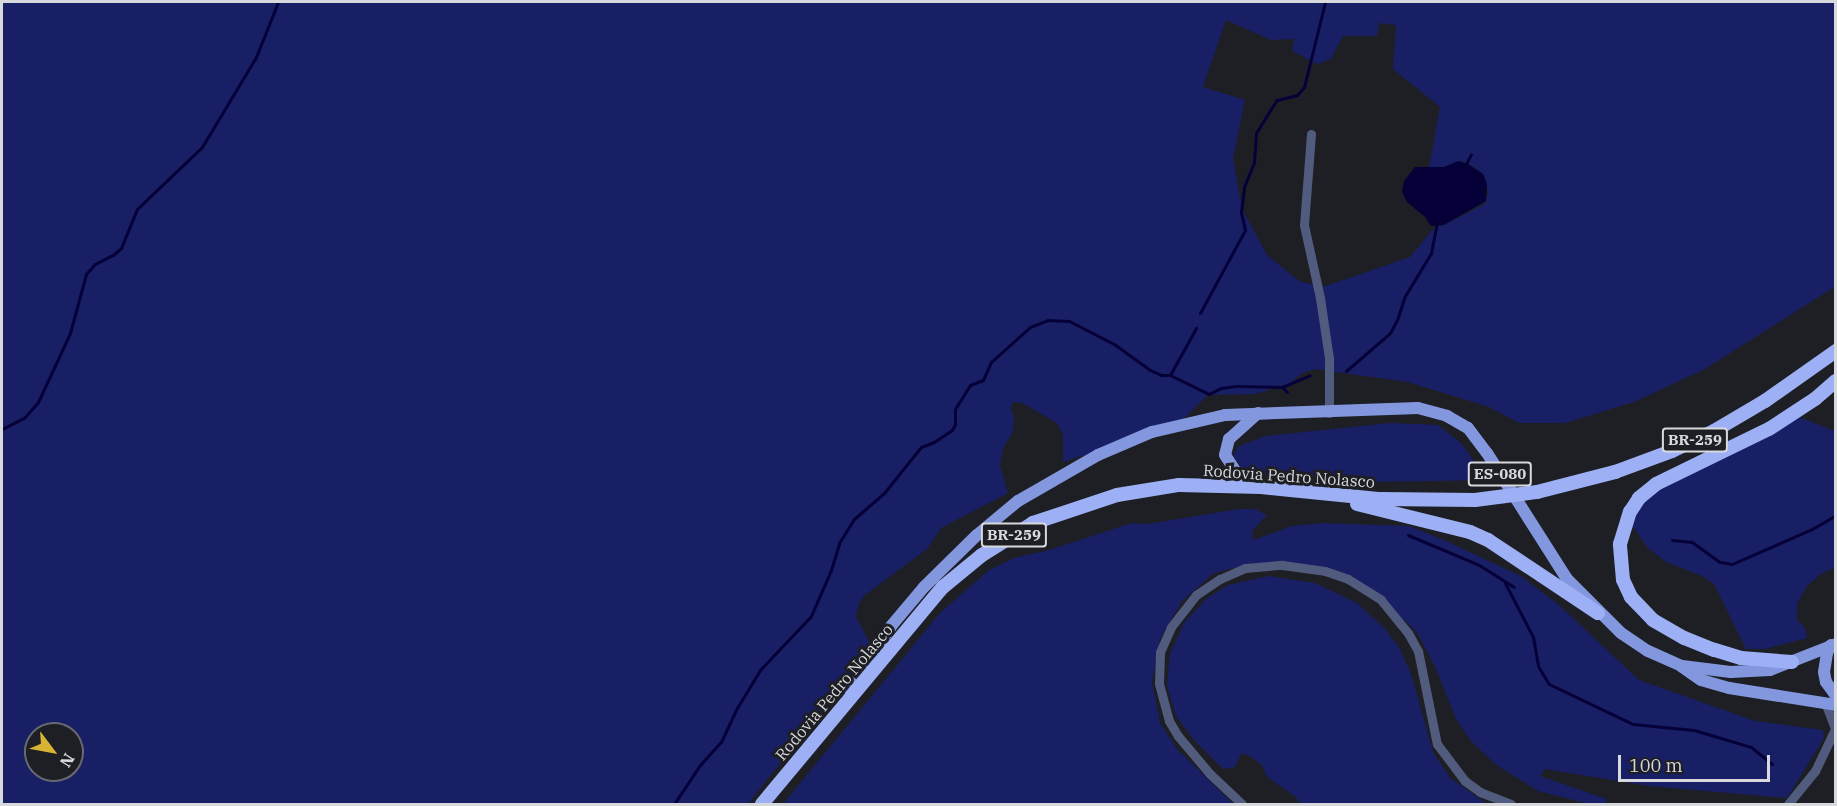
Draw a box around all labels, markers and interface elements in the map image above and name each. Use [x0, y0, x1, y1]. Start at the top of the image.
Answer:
road number: BR-259 [1660, 428, 1730, 452]
street label: Rodovia Pedro Nolasco [1202, 460, 1376, 492]
road number: ES-080 [1467, 462, 1533, 486]
road number: BR-259 [980, 523, 1048, 547]
street label: Rodovia Pedro Nolasco [771, 620, 897, 764]
north arrow [24, 722, 84, 782]
scale bar [1621, 743, 1772, 781]
text: N [56, 750, 79, 771]
text: 100 m [1629, 754, 1683, 777]

